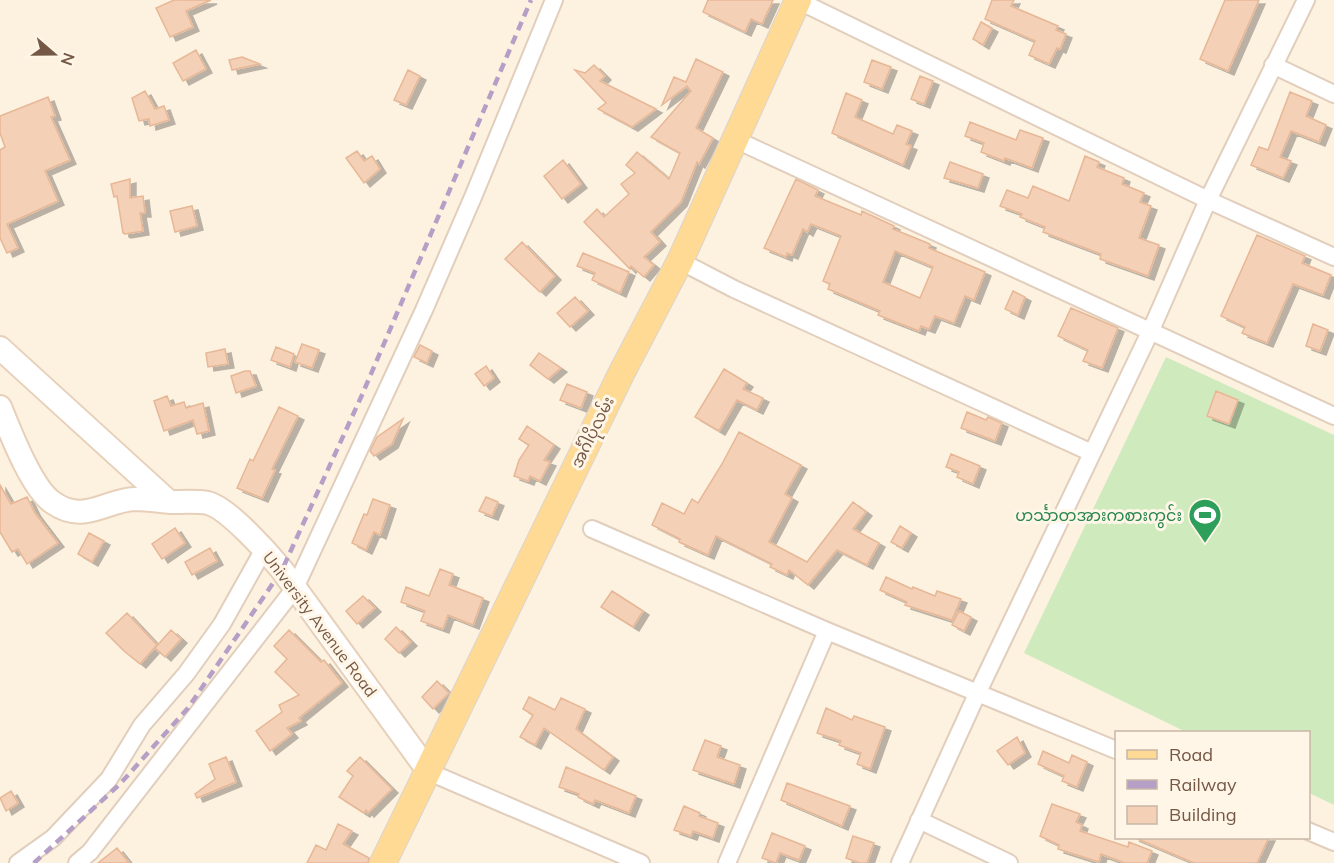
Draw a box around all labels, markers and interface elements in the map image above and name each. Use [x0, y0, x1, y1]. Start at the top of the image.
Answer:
north arrow [24, 24, 84, 84]
text: N [57, 50, 80, 68]
street label: အင်္ဂါပိုလမ်း [565, 392, 622, 473]
sports icon: ဟင်္သာတအားကစားကွင်း [1187, 497, 1223, 544]
place label: ဟင်္သာတအားကစားကွင်း [1015, 504, 1182, 529]
street label: University Avenue Road [259, 547, 381, 701]
legend [1115, 731, 1310, 839]
text: Road [1169, 743, 1213, 766]
text: Railway [1169, 773, 1237, 796]
text: Building [1169, 803, 1237, 826]

